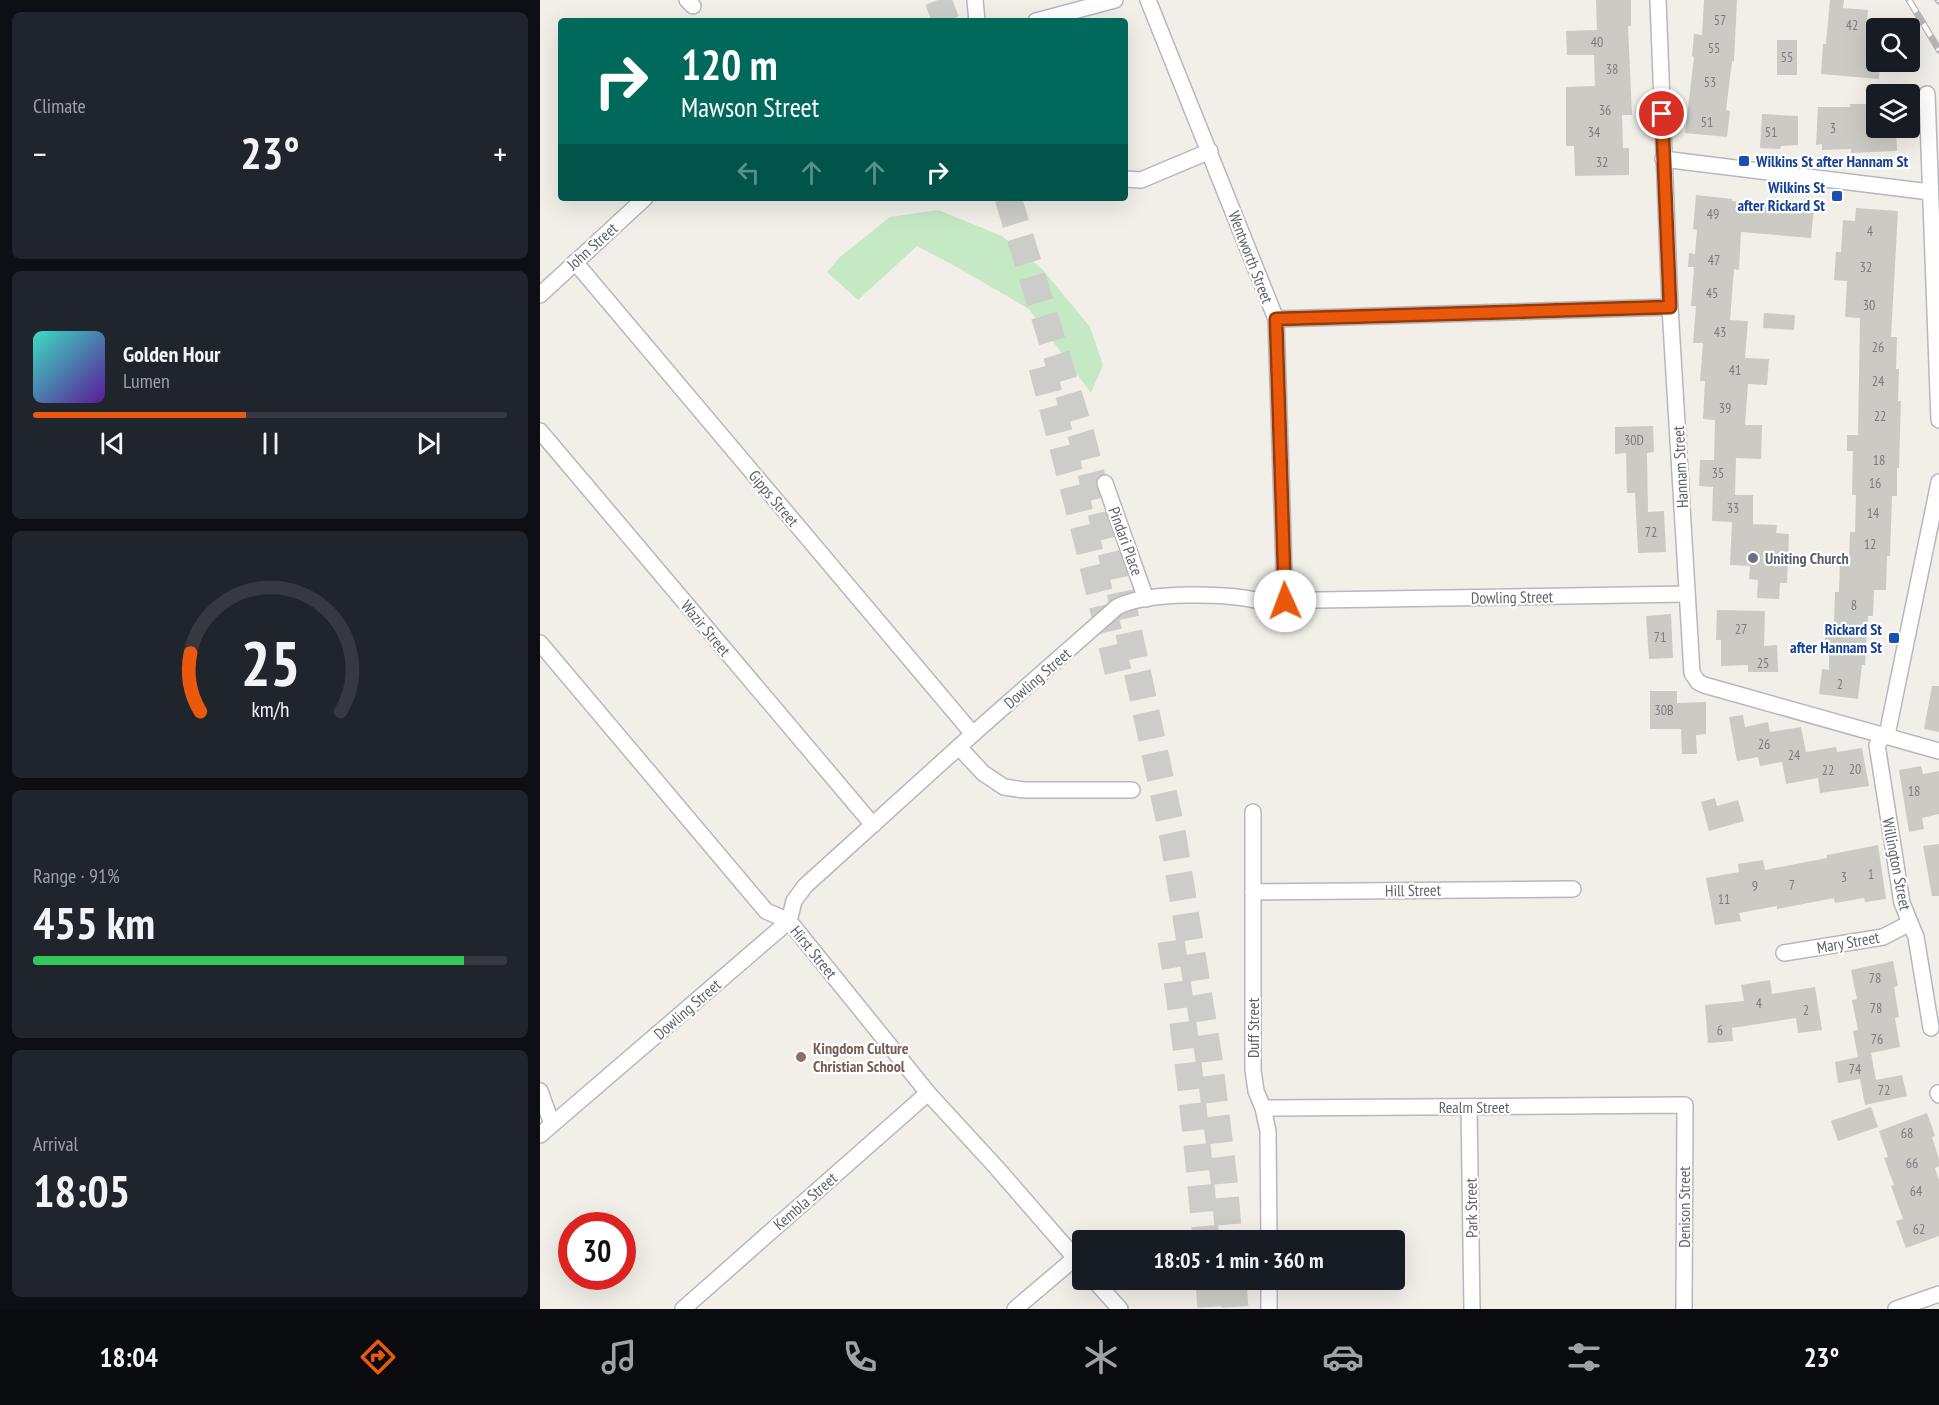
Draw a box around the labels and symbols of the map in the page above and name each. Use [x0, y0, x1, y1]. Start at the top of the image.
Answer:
house number: 57 [1714, 11, 1726, 29]
house number: 42 [1846, 16, 1858, 34]
house number: 40 [1591, 33, 1603, 51]
house number: 55 [1708, 39, 1720, 57]
house number: 55 [1781, 48, 1793, 66]
house number: 38 [1606, 60, 1618, 78]
house number: 53 [1704, 73, 1716, 91]
pin [1636, 88, 1687, 139]
house number: 36 [1599, 101, 1611, 119]
house number: 51 [1701, 113, 1713, 131]
house number: 3 [1830, 119, 1836, 137]
house number: 34 [1588, 123, 1601, 141]
house number: 51 [1765, 123, 1777, 141]
place label: Wilkins St after Hannam St [1755, 151, 1908, 171]
house number: 32 [1596, 153, 1608, 171]
marker: Wilkins St after Hannam St [1737, 154, 1751, 168]
place label: Wilkins St after Rickard St [1738, 177, 1825, 215]
marker: Wilkins St after Rickard St [1830, 189, 1844, 203]
house number: 49 [1707, 205, 1719, 223]
street label: Wentworth Street [1224, 208, 1278, 306]
street label: John Street [562, 218, 622, 275]
house number: 4 [1867, 222, 1874, 240]
house number: 47 [1708, 251, 1720, 269]
house number: 32 [1860, 258, 1872, 276]
house number: 45 [1706, 284, 1718, 302]
house number: 30 [1863, 296, 1875, 314]
house number: 43 [1714, 323, 1726, 341]
house number: 26 [1872, 338, 1884, 356]
house number: 41 [1729, 361, 1741, 379]
house number: 24 [1872, 372, 1885, 390]
house number: 39 [1719, 399, 1731, 417]
house number: 22 [1874, 407, 1886, 425]
street label: Hannam Street [1668, 425, 1692, 509]
house number: 30D [1624, 431, 1644, 449]
house number: 18 [1873, 451, 1885, 469]
house number: 35 [1712, 464, 1724, 482]
street label: Gipps Street [745, 466, 804, 531]
house number: 16 [1869, 474, 1881, 492]
house number: 33 [1727, 499, 1739, 517]
street label: Pindari Place [1104, 504, 1148, 578]
house number: 14 [1867, 504, 1880, 522]
house number: 72 [1645, 523, 1657, 541]
house number: 12 [1864, 535, 1876, 553]
place label: Uniting Church [1765, 548, 1849, 568]
marker: Uniting Church [1746, 551, 1760, 565]
position arrow [1253, 569, 1317, 633]
street label: Dowling Street [1471, 586, 1554, 608]
street label: Wazir Street [677, 596, 735, 660]
house number: 8 [1851, 596, 1857, 614]
place label: Rickard St after Hannam St [1790, 619, 1882, 657]
house number: 27 [1735, 620, 1747, 638]
house number: 71 [1654, 628, 1666, 646]
marker: Rickard St after Hannam St [1887, 631, 1901, 645]
street label: Dowling Street [999, 643, 1075, 713]
house number: 25 [1757, 654, 1769, 672]
house number: 2 [1837, 675, 1843, 693]
house number: 30B [1654, 701, 1674, 719]
house number: 26 [1758, 735, 1770, 753]
house number: 24 [1788, 746, 1801, 764]
house number: 20 [1849, 760, 1861, 778]
house number: 22 [1822, 761, 1834, 779]
house number: 18 [1908, 782, 1920, 800]
street label: Willington Street [1878, 816, 1916, 913]
house number: 1 [1868, 865, 1874, 883]
house number: 3 [1841, 868, 1847, 886]
house number: 7 [1789, 876, 1795, 894]
house number: 9 [1752, 877, 1758, 895]
street label: Hill Street [1385, 880, 1442, 900]
house number: 11 [1718, 890, 1730, 908]
street label: Hirst Street [786, 921, 842, 983]
street label: Mary Street [1815, 927, 1881, 957]
house number: 78 [1869, 969, 1881, 987]
street label: Dowling Street [649, 974, 725, 1044]
house number: 4 [1756, 994, 1763, 1012]
street label: Duff Street [1243, 997, 1263, 1058]
house number: 78 [1870, 999, 1882, 1017]
house number: 2 [1803, 1001, 1809, 1019]
house number: 6 [1717, 1021, 1723, 1039]
house number: 76 [1871, 1030, 1883, 1048]
place label: Kingdom Culture Christian School [813, 1038, 909, 1076]
marker: Kingdom Culture Christian School [794, 1050, 808, 1064]
house number: 74 [1849, 1060, 1862, 1078]
house number: 72 [1878, 1081, 1890, 1099]
street label: Realm Street [1439, 1097, 1510, 1117]
house number: 68 [1901, 1124, 1913, 1142]
house number: 66 [1906, 1154, 1918, 1172]
street label: Denison Street [1674, 1166, 1694, 1248]
street label: Kembla Street [769, 1168, 841, 1234]
street label: Park Street [1460, 1177, 1482, 1238]
house number: 64 [1910, 1182, 1923, 1200]
speed limit sign: 30 [558, 1212, 636, 1290]
house number: 62 [1913, 1220, 1925, 1238]

